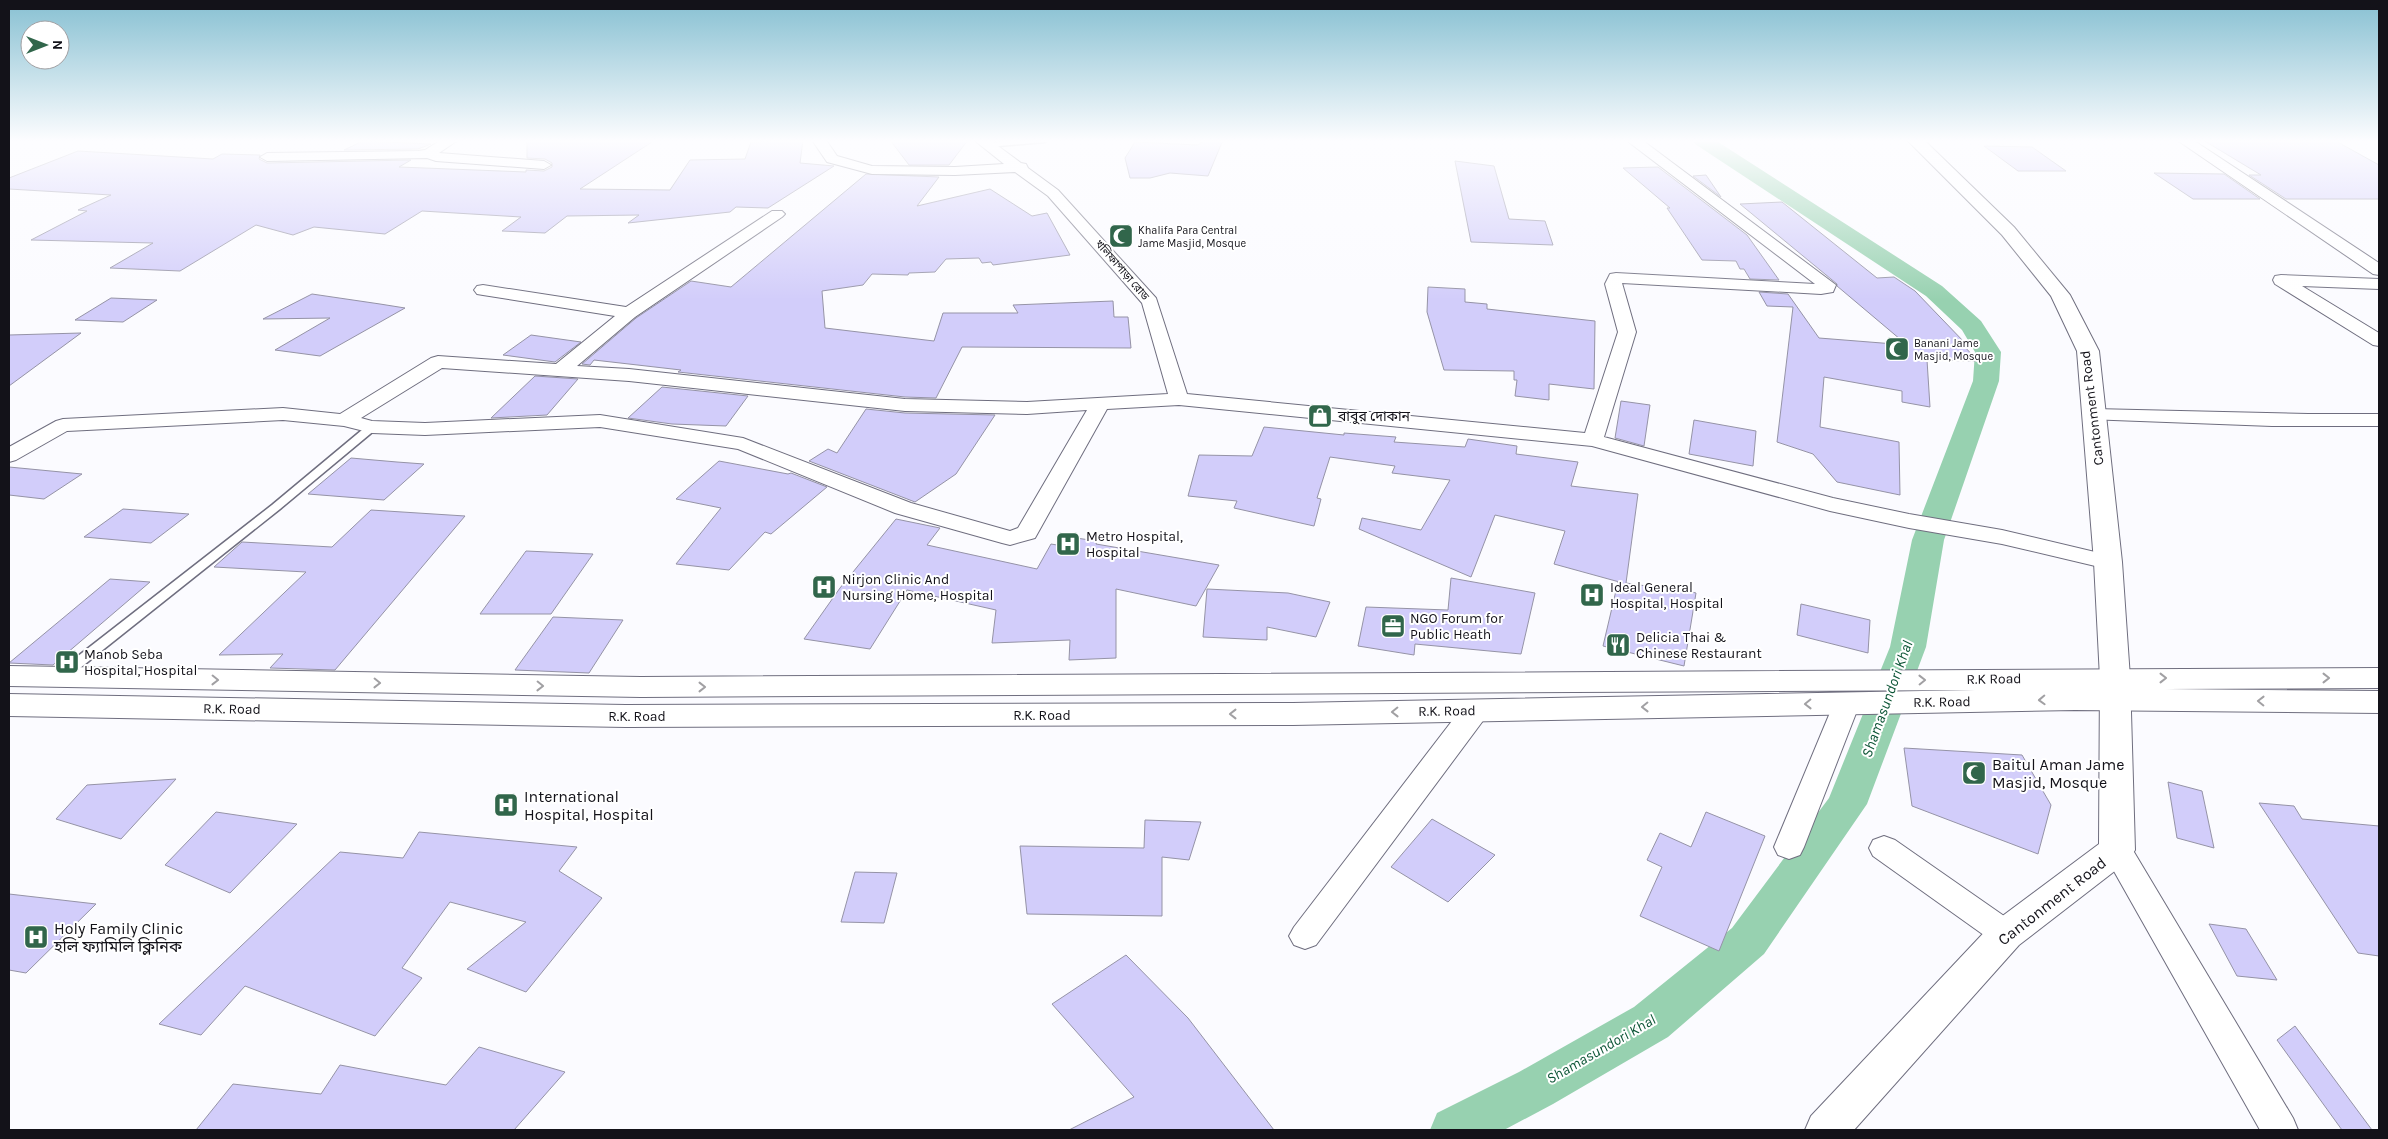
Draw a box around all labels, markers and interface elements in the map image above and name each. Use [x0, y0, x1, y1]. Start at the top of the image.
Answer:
north arrow [20, 20, 70, 70]
text: N [49, 40, 66, 50]
mosque icon: Khalifa Para Central Jame Masjid, Mosque [1108, 223, 1134, 249]
place label: Khalifa Para Central Jame Masjid, Mosque [1138, 224, 1247, 250]
street label: খলিফাপাড়া রোড [1092, 237, 1152, 303]
mosque icon: Banani Jame Masjid, Mosque [1884, 336, 1910, 362]
place label: Banani Jame Masjid, Mosque [1914, 337, 1994, 363]
street label: Cantonment Road [2077, 350, 2107, 466]
shop icon: বাবুর দোকান [1307, 403, 1333, 429]
place label: বাবুর দোকান [1337, 408, 1411, 425]
place label: Metro Hospital, Hospital [1086, 528, 1183, 561]
hospital icon: Metro Hospital, Hospital [1055, 531, 1081, 557]
place label: Nirjon Clinic And Nursing Home, Hospital [842, 571, 993, 604]
hospital icon: Nirjon Clinic And Nursing Home, Hospital [811, 574, 837, 600]
place label: Ideal General Hospital, Hospital [1610, 579, 1723, 612]
hospital icon: Ideal General Hospital, Hospital [1579, 582, 1605, 608]
place label: NGO Forum for Public Heath [1410, 610, 1504, 643]
office icon: NGO Forum for Public Heath [1380, 613, 1406, 639]
place label: Delicia Thai & Chinese Restaurant [1636, 629, 1762, 662]
restaurant icon: Delicia Thai & Chinese Restaurant [1605, 632, 1631, 658]
water label: Shamasundori Khal [1858, 638, 1917, 760]
place label: Manob Seba Hospital, Hospital [84, 646, 197, 679]
hospital icon: Manob Seba Hospital, Hospital [54, 649, 80, 675]
street label: R.K Road [1966, 670, 2022, 688]
one-way arrow [2160, 673, 2168, 683]
one-way arrow [2322, 673, 2330, 683]
one-way arrow [212, 675, 219, 685]
one-way arrow [1918, 675, 1926, 685]
one-way arrow [374, 678, 382, 688]
one-way arrow [536, 681, 544, 691]
one-way arrow [699, 682, 707, 692]
street label: R.K. Road [1913, 693, 1971, 711]
one-way arrow [2038, 695, 2046, 705]
one-way arrow [2256, 696, 2264, 706]
one-way arrow [1803, 699, 1811, 709]
street label: R.K. Road [203, 700, 261, 718]
street label: R.K. Road [1418, 702, 1476, 720]
one-way arrow [1641, 702, 1649, 713]
street label: R.K. Road [1013, 707, 1071, 724]
one-way arrow [1391, 707, 1398, 717]
street label: R.K. Road [608, 708, 666, 725]
one-way arrow [1228, 709, 1236, 719]
place label: Baitul Aman Jame Masjid, Mosque [1992, 755, 2124, 792]
mosque icon: Baitul Aman Jame Masjid, Mosque [1961, 760, 1987, 786]
place label: International Hospital, Hospital [524, 787, 654, 824]
hospital icon: International Hospital, Hospital [493, 792, 519, 818]
street label: Cantonment Road [1994, 853, 2110, 949]
place label: Holy Family Clinic হলি ফ্যামিলি ক্লিনিক [53, 919, 183, 956]
hospital icon: Holy Family Clinic হলি ফ্যামিলি ক্লিনিক [23, 924, 49, 950]
water label: Shamasundori Khal [1543, 1010, 1659, 1088]

